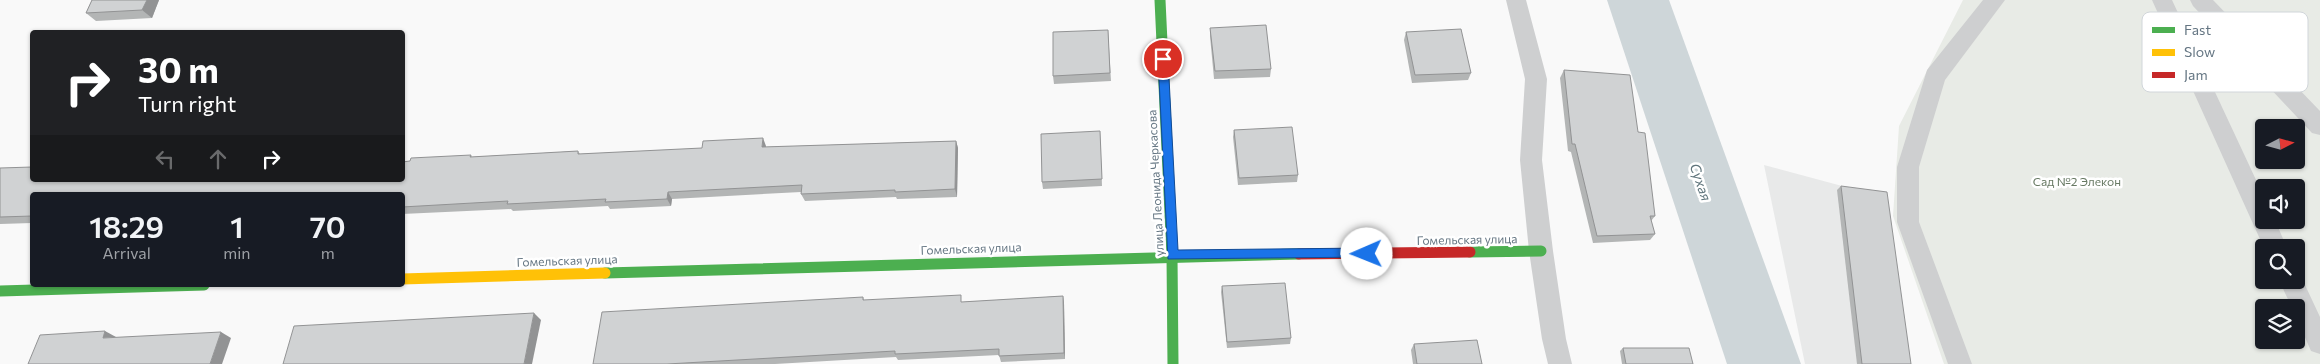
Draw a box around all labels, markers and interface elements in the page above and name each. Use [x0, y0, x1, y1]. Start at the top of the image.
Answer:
legend [2142, 12, 2308, 92]
text: Fast [2184, 21, 2211, 38]
pin [1142, 38, 1184, 80]
text: Slow [2184, 43, 2215, 60]
icon: arrive [1149, 45, 1177, 73]
text: 30 m [138, 47, 219, 90]
icon: right [55, 50, 120, 115]
text: Jam [2184, 66, 2208, 83]
text: Turn right [138, 90, 236, 117]
street label: улица Леонида Черкасова [1144, 109, 1166, 257]
north arrow [2255, 119, 2305, 169]
map controls [2255, 119, 2305, 349]
icon: left [151, 145, 179, 173]
icon: ahead [204, 145, 232, 173]
icon: right [257, 145, 285, 173]
water label: Сухая [1687, 161, 1715, 203]
park label: Сад №2 Элекон [2033, 174, 2121, 188]
button: sound [2255, 179, 2305, 229]
text: 18:29 [89, 207, 164, 244]
text: 1 [230, 207, 244, 244]
text: 70 [310, 207, 346, 244]
position arrow [1340, 227, 1392, 279]
street label: Гомельская улица [1416, 231, 1518, 247]
street label: Гомельская улица [920, 239, 1022, 257]
button: search [2255, 239, 2305, 289]
text: Arrival [102, 243, 151, 262]
text: min [223, 243, 250, 262]
text: m [321, 243, 335, 262]
street label: Гомельская улица [516, 251, 618, 269]
button: layers [2255, 299, 2305, 349]

